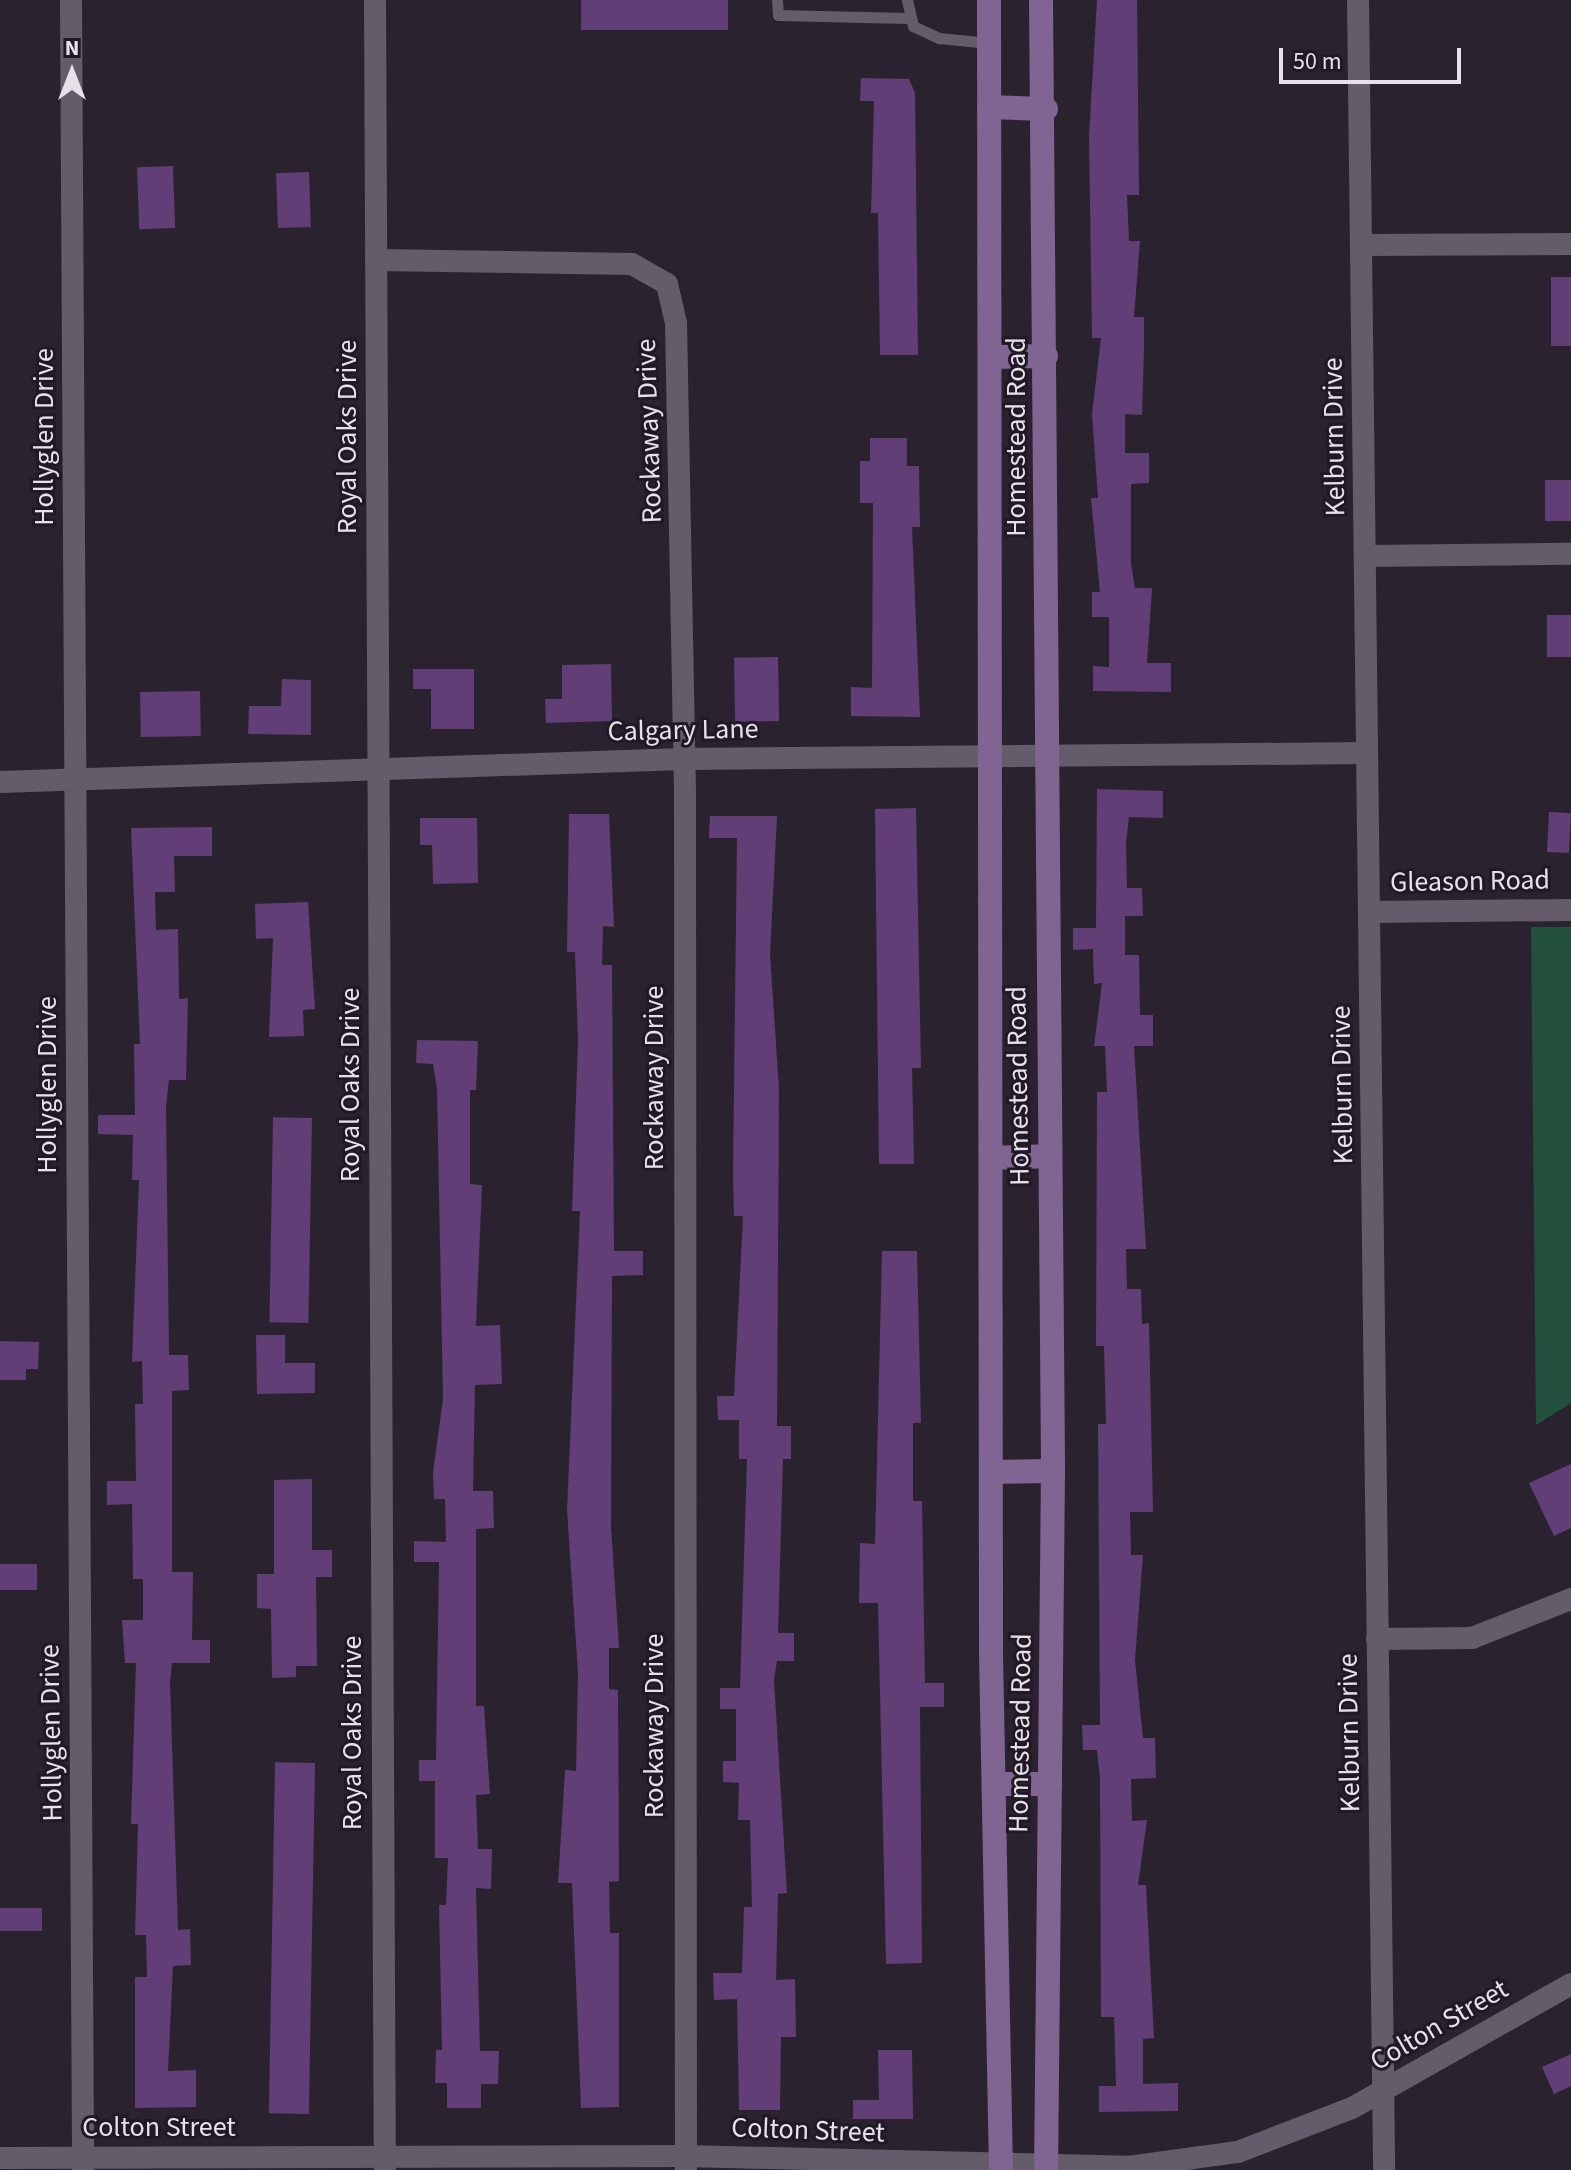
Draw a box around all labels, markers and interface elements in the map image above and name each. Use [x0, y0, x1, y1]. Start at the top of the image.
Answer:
north arrow [32, 32, 112, 112]
text: N [65, 32, 79, 64]
scale bar [1283, 32, 1465, 82]
text: 50 m [1293, 44, 1342, 79]
street label: Homestead Road [999, 337, 1033, 537]
street label: Rockaway Drive [629, 338, 669, 524]
street label: Royal Oaks Drive [330, 340, 364, 534]
street label: Hollyglen Drive [27, 348, 61, 526]
street label: Kelburn Drive [1316, 357, 1352, 517]
street label: Calgary Lane [607, 712, 759, 748]
street label: Gleason Road [1390, 863, 1550, 899]
street label: Rockaway Drive [637, 986, 671, 1170]
street label: Homestead Road [999, 986, 1037, 1186]
street label: Royal Oaks Drive [333, 988, 367, 1182]
street label: Hollyglen Drive [30, 996, 64, 1174]
street label: Kelburn Drive [1324, 1005, 1360, 1165]
street label: Homestead Road [1001, 1633, 1039, 1833]
street label: Rockaway Drive [637, 1634, 671, 1818]
street label: Royal Oaks Drive [335, 1636, 369, 1830]
street label: Hollyglen Drive [33, 1644, 69, 1822]
street label: Kelburn Drive [1331, 1653, 1367, 1813]
street label: Colton Street [1364, 1972, 1514, 2078]
street label: Colton Street [82, 2110, 236, 2144]
street label: Colton Street [731, 2111, 885, 2149]

